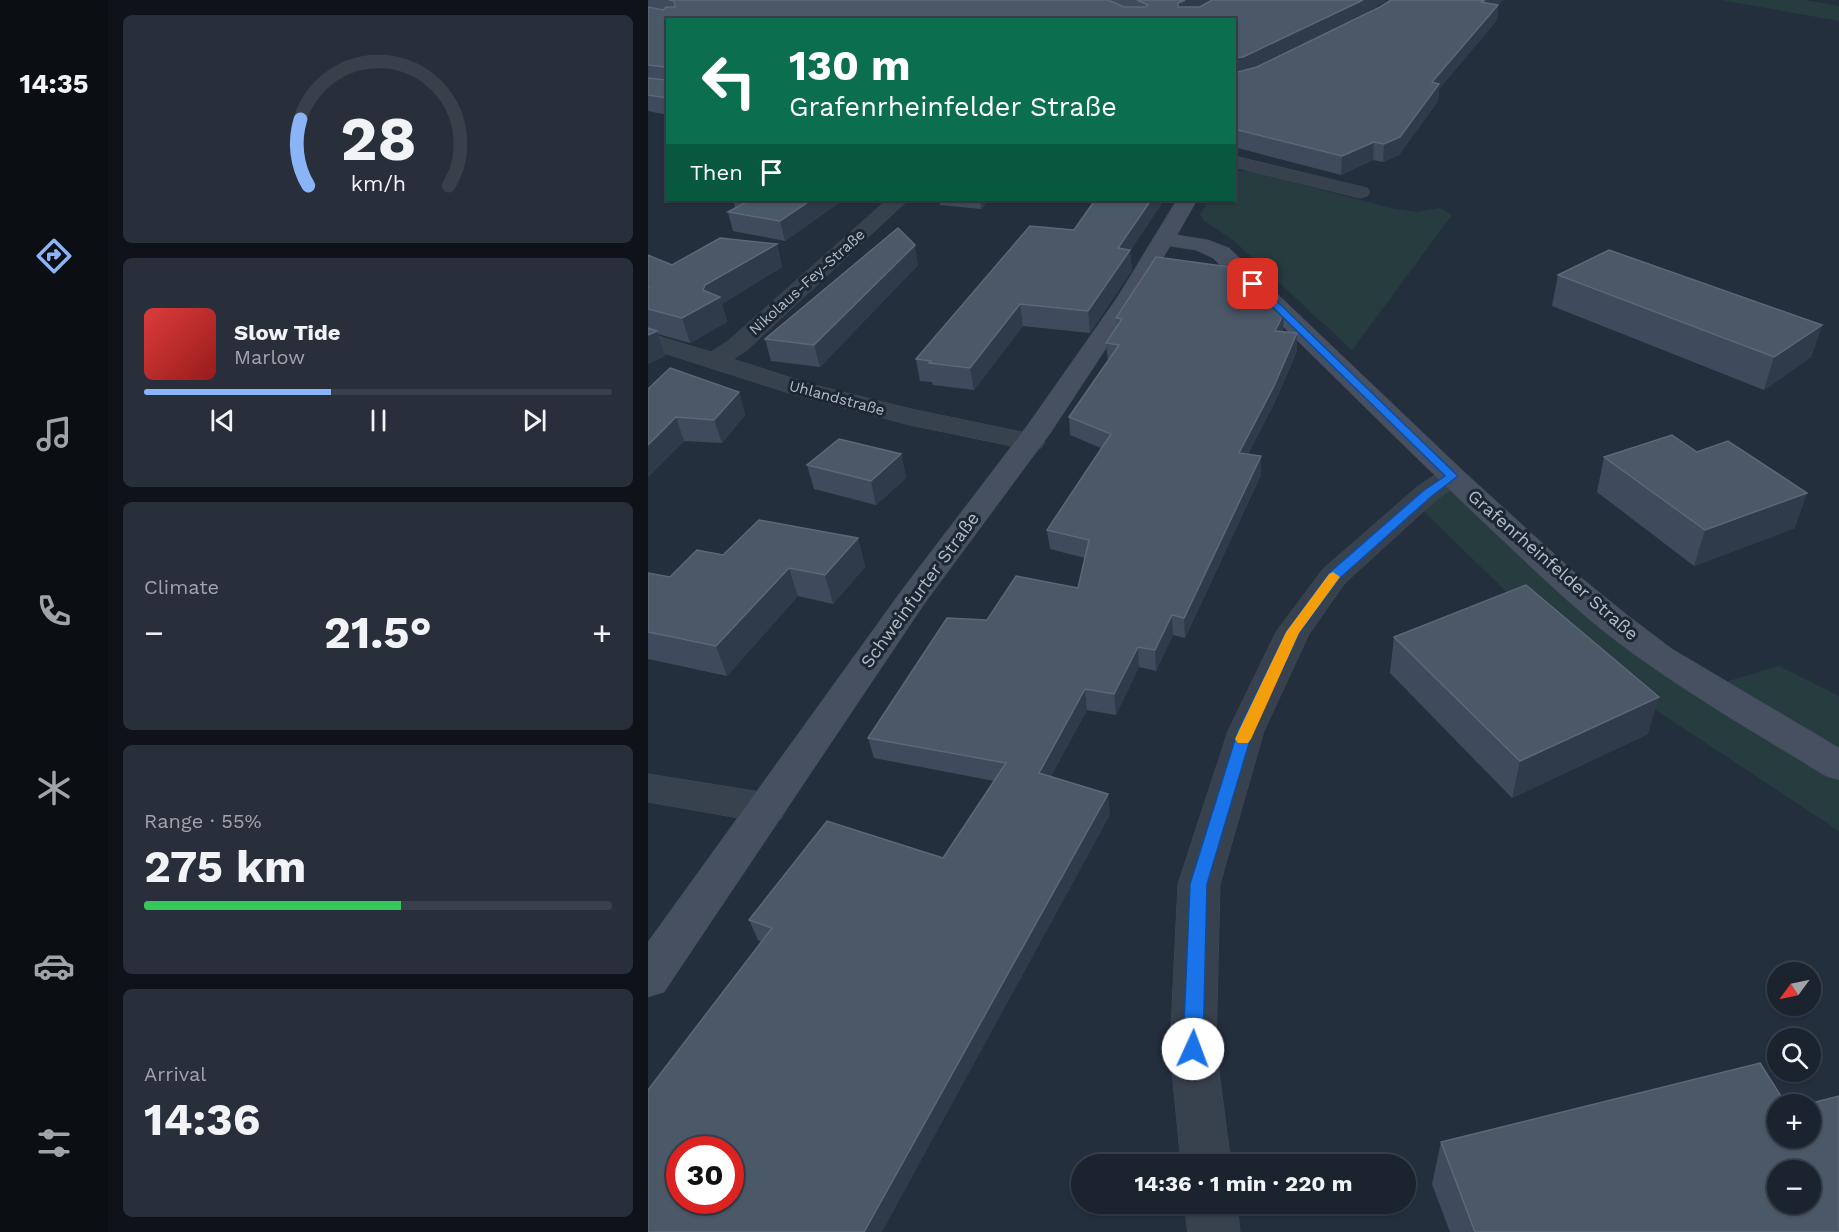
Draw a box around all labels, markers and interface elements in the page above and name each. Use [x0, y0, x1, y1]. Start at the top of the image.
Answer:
text: 130 m [789, 41, 911, 90]
icon: left [690, 42, 768, 120]
text: 14:35 [20, 68, 89, 100]
text: Grafenrheinfelder Straße [789, 91, 1117, 123]
text: 28 [340, 102, 416, 175]
icon: arrive [755, 156, 788, 189]
text: Then [690, 160, 743, 185]
text: km/h [350, 172, 406, 197]
street label: Nikolaus-Fey-Straße [745, 225, 869, 339]
icon: directions [33, 235, 75, 277]
pin [1227, 258, 1278, 309]
icon: arrive [1236, 267, 1269, 300]
text: Slow Tide [234, 320, 341, 345]
text: Marlow [234, 345, 305, 369]
street label: Uhlandstraße [787, 377, 887, 419]
icon: previous [206, 404, 239, 437]
icon: pause [362, 404, 395, 437]
icon: next [518, 404, 551, 437]
icon: music [33, 413, 75, 455]
street label: Grafenrheinfelder Straße [1464, 485, 1643, 644]
street label: Schweinfurter Straße [856, 508, 983, 672]
text: Climate [144, 575, 219, 599]
icon: phone [33, 590, 75, 632]
text: 21.5° [324, 606, 432, 659]
text: − [144, 613, 164, 652]
text: + [592, 613, 612, 652]
icon: climate [33, 767, 75, 809]
text: Range · 55% [144, 809, 262, 833]
text: 275 km [144, 840, 306, 893]
icon: car [33, 945, 75, 987]
north arrow [1767, 962, 1821, 1016]
map controls [1767, 962, 1821, 1214]
position arrow [1161, 1017, 1225, 1081]
button: search [1767, 1028, 1821, 1082]
text: Arrival [144, 1062, 206, 1086]
text: 14:36 [144, 1093, 260, 1146]
button: + [1767, 1094, 1821, 1148]
icon: filters [33, 1122, 75, 1164]
speed limit sign: 30 [666, 1136, 744, 1214]
button: − [1767, 1160, 1821, 1214]
text: 14:36 · 1 min · 220 m [1135, 1171, 1352, 1196]

